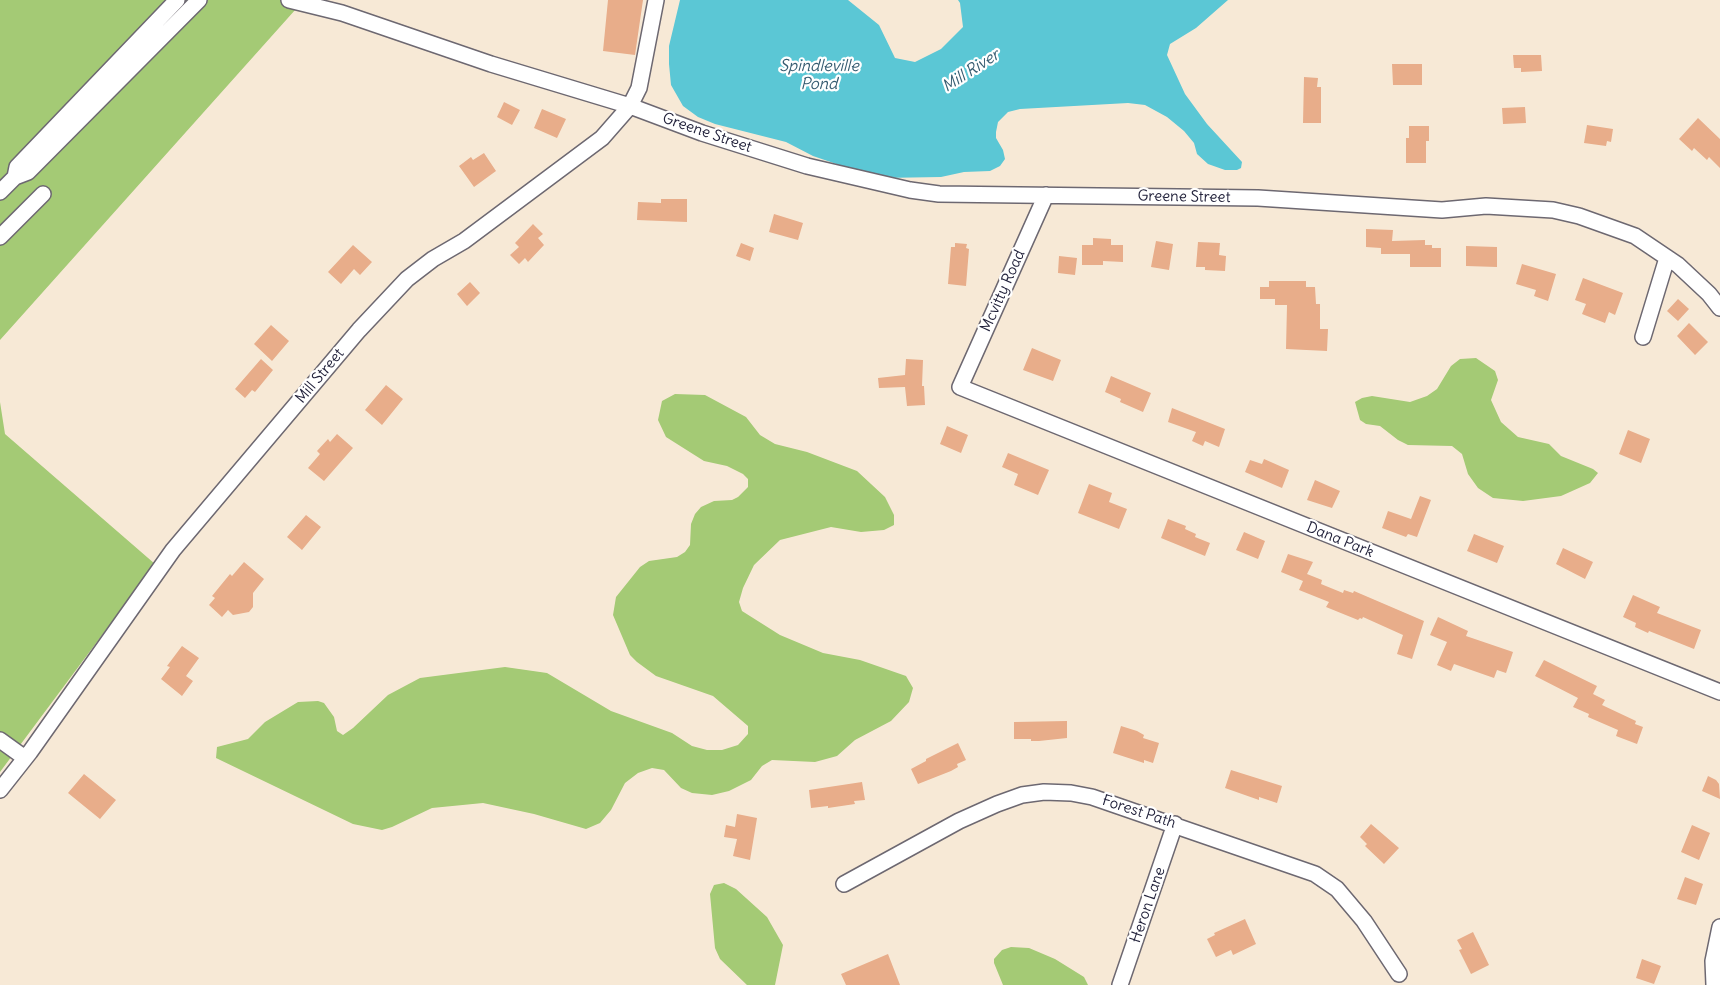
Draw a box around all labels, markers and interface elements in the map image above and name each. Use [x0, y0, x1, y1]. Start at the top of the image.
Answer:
water label: Mill River [939, 45, 1003, 97]
water label: Spindleville Pond [779, 56, 859, 94]
street label: Greene Street [660, 109, 754, 157]
street label: Greene Street [1137, 187, 1231, 207]
street label: Mcvitty Road [977, 247, 1029, 335]
street label: Mill Street [292, 345, 348, 407]
street label: Dana Park [1304, 518, 1376, 562]
street label: Forest Path [1100, 792, 1178, 832]
street label: Heron Lane [1127, 865, 1169, 945]

